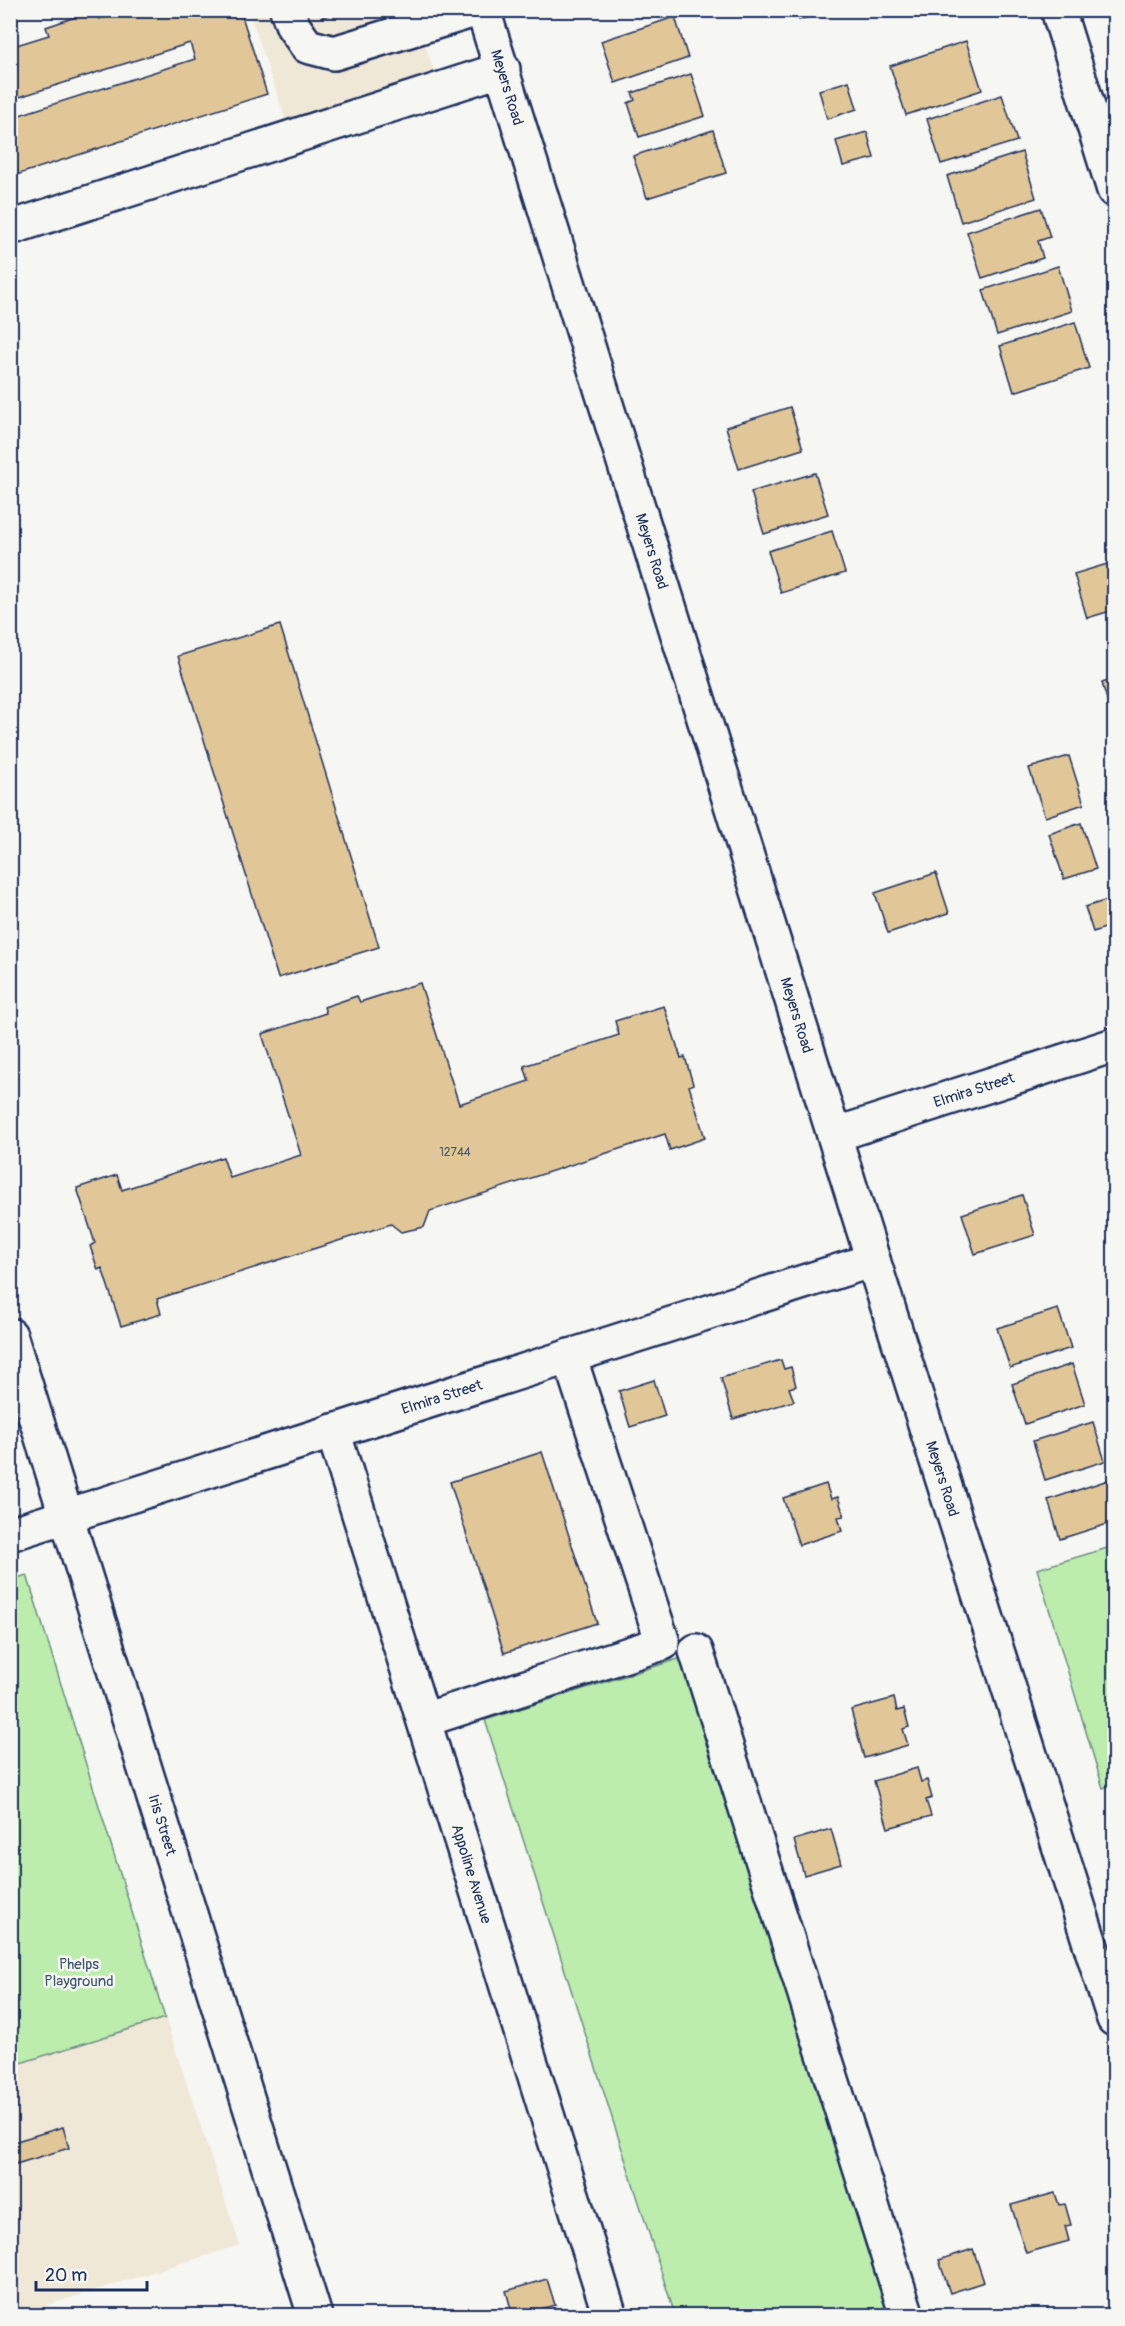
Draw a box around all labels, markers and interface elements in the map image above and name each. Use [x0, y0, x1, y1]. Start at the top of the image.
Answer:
street label: Meyers Road [486, 47, 527, 128]
street label: Meyers Road [631, 511, 672, 592]
street label: Meyers Road [775, 975, 817, 1056]
street label: Elmira Street [931, 1068, 1018, 1112]
house number: 12744 [439, 1145, 471, 1160]
street label: Elmira Street [399, 1375, 486, 1419]
street label: Meyers Road [921, 1439, 963, 1519]
street label: Iris Street [143, 1792, 181, 1859]
street label: Appoline Avenue [447, 1822, 496, 1927]
park label: Phelps Playground [44, 1955, 114, 1991]
scale bar [36, 2254, 147, 2292]
text: 20 m [45, 2264, 87, 2287]

